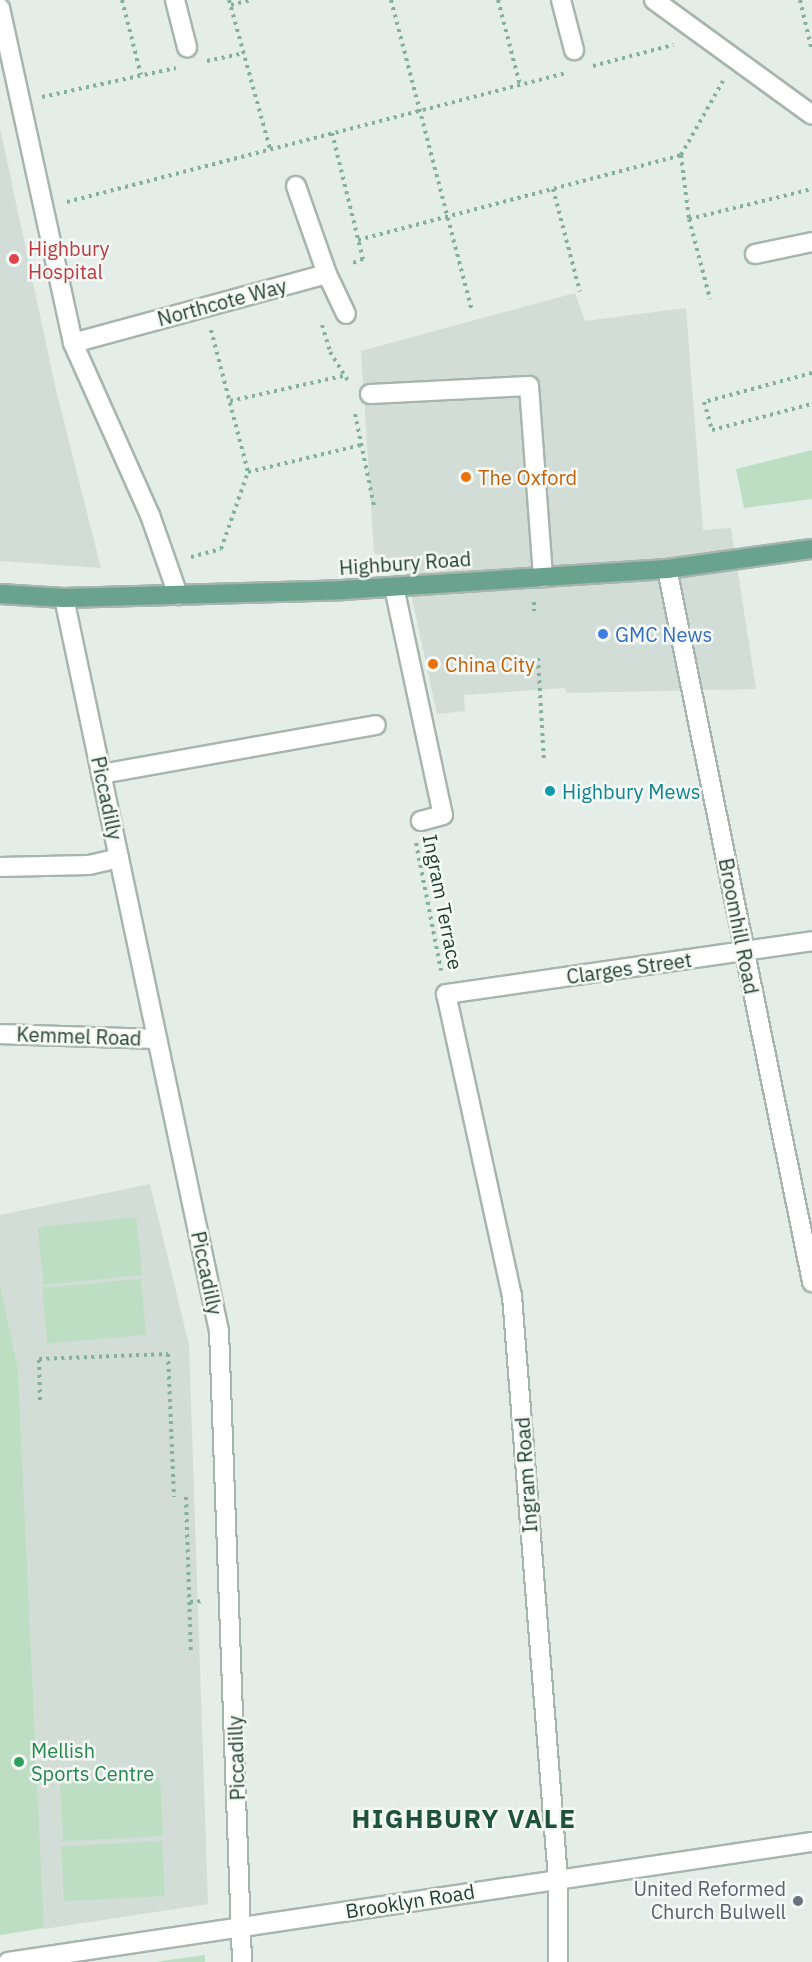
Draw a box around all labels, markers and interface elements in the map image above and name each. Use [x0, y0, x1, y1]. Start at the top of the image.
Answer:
place label: Highbury Hospital [28, 236, 110, 283]
marker: Highbury Hospital [5, 250, 23, 268]
street label: Northcote Way [155, 273, 289, 331]
place label: The Oxford [478, 465, 577, 489]
marker: The Oxford [459, 470, 473, 484]
street label: Highbury Road [338, 546, 472, 580]
place label: GMC News [615, 622, 712, 646]
marker: GMC News [596, 627, 610, 641]
place label: China City [445, 652, 535, 676]
marker: China City [426, 657, 440, 671]
street label: Piccadilly [86, 754, 128, 842]
place label: Highbury Mews [562, 779, 700, 803]
marker: Highbury Mews [543, 784, 557, 798]
street label: Ingram Terrace [418, 832, 468, 972]
street label: Broomhill Road [714, 856, 764, 996]
street label: Clarges Street [565, 947, 693, 989]
street label: Kemmel Road [16, 1022, 142, 1050]
street label: Piccadilly [186, 1229, 228, 1317]
street label: Ingram Road [510, 1416, 542, 1534]
street label: Piccadilly [223, 1715, 249, 1801]
place label: Mellish Sports Centre [31, 1738, 154, 1785]
marker: Mellish Sports Centre [12, 1755, 26, 1769]
district label: HIGHBURY VALE [352, 1803, 576, 1835]
place label: United Reformed Church Bulwell [633, 1877, 786, 1924]
street label: Brooklyn Road [344, 1879, 476, 1923]
marker: United Reformed Church Bulwell [791, 1894, 805, 1908]

